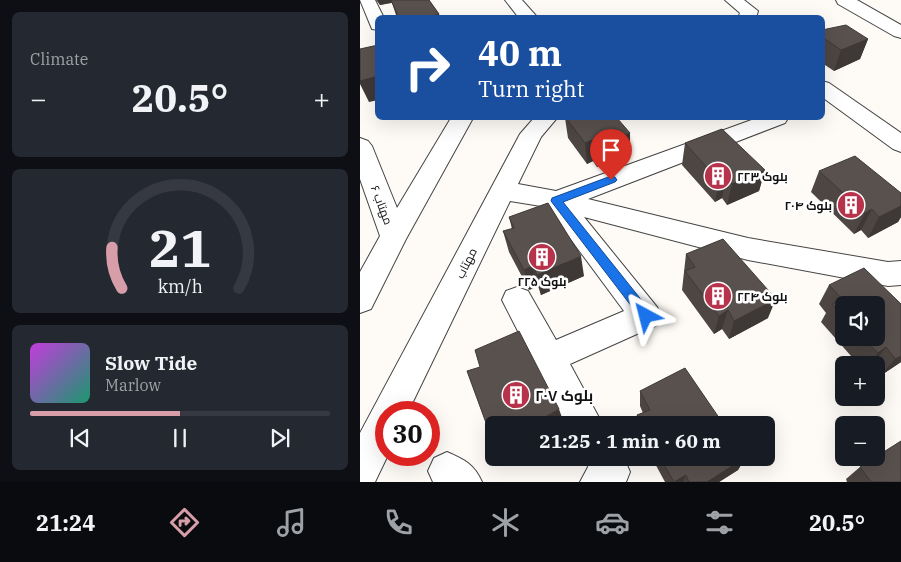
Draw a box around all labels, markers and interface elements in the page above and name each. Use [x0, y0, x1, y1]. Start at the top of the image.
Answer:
text: 40 m [478, 30, 562, 76]
icon: right [395, 35, 460, 100]
text: Climate [30, 49, 88, 69]
text: 20.5° [132, 73, 228, 122]
text: Turn right [478, 74, 585, 103]
text: − [30, 80, 47, 117]
text: + [313, 80, 330, 117]
pin [590, 129, 632, 180]
icon: arrive [597, 136, 625, 164]
building icon: بلوک ۲۲۳ [703, 161, 733, 191]
place label: بلوک ۲۲۳ [737, 169, 788, 185]
street label: مهتاب ۶ [368, 183, 396, 227]
building icon: بلوک ۲۰۴ [836, 190, 866, 220]
place label: بلوک ۲۰۴ [784, 198, 832, 214]
text: 21 [149, 214, 211, 281]
building icon: بلوک ۲۲۵ [527, 242, 557, 272]
street label: مهتاب [452, 245, 480, 281]
place label: بلوک ۲۲۵ [517, 274, 567, 290]
text: km/h [157, 275, 203, 298]
building icon: بلوک ۲۲۴ [703, 281, 733, 311]
position arrow [619, 289, 671, 341]
place label: بلوک ۲۲۴ [737, 289, 788, 305]
map controls [835, 296, 885, 466]
button: sound [835, 296, 885, 346]
text: Slow Tide [105, 351, 197, 375]
button: + [835, 356, 885, 406]
text: Marlow [105, 375, 161, 395]
building icon: بلوک ۲۰۷ [501, 380, 531, 410]
place label: بلوک ۲۰۷ [535, 386, 593, 405]
speed limit sign: 30 [375, 401, 440, 466]
button: − [835, 416, 885, 466]
icon: previous [66, 424, 94, 452]
icon: pause [166, 424, 194, 452]
icon: next [266, 424, 294, 452]
text: 21:25 · 1 min · 60 m [539, 429, 721, 453]
icon: directions [167, 505, 202, 540]
icon: music [274, 505, 309, 540]
icon: phone [381, 505, 416, 540]
icon: climate [488, 505, 523, 540]
icon: car [595, 505, 630, 540]
icon: filters [702, 505, 737, 540]
text: 21:24 [36, 508, 95, 537]
text: 20.5° [809, 508, 865, 537]

